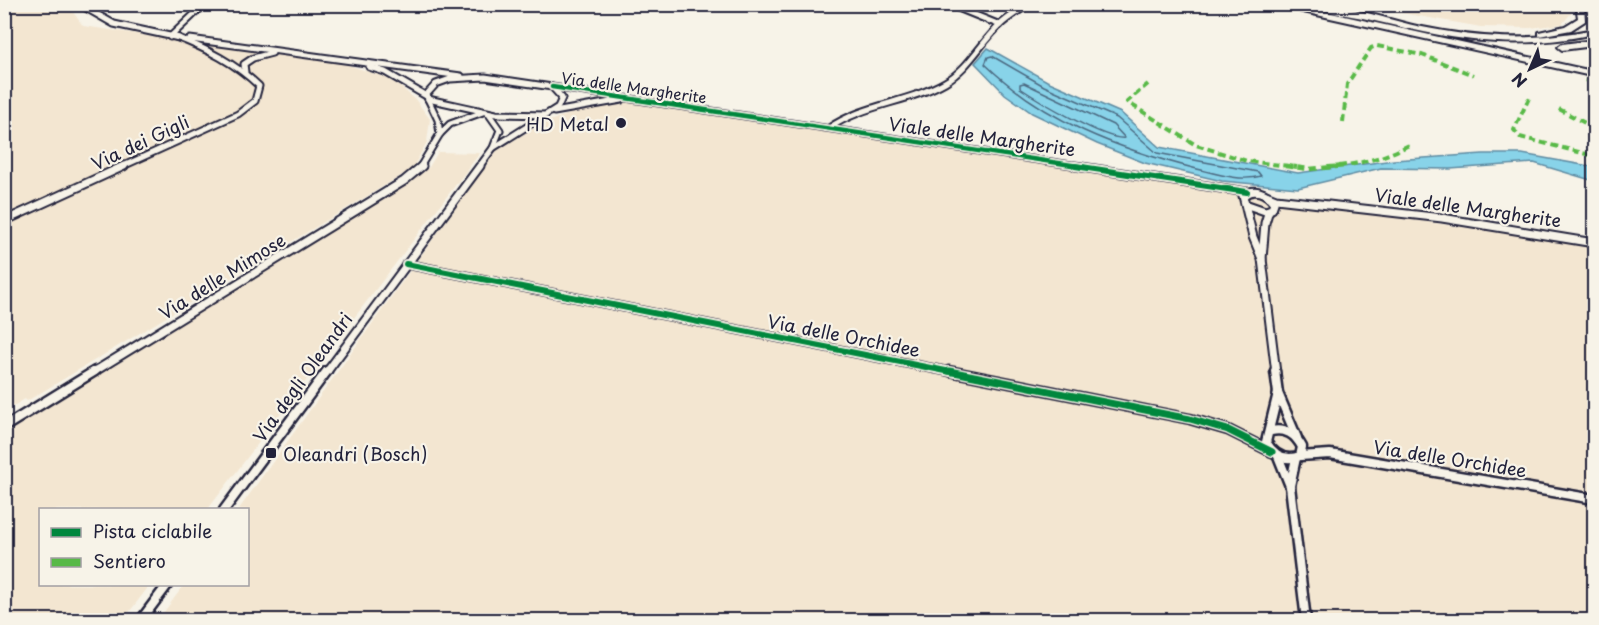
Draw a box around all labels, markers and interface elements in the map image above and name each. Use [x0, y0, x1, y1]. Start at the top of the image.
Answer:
north arrow [1500, 39, 1560, 99]
street label: Via delle Margherite [560, 65, 708, 109]
text: N [1506, 67, 1532, 94]
street label: Via dei Gigli [87, 108, 193, 176]
place label: HD Metal [526, 110, 609, 137]
street label: Viale delle Margherite [887, 110, 1077, 162]
marker: HD Metal [614, 116, 628, 130]
street label: Viale delle Margherite [1373, 181, 1563, 233]
street label: Via delle Mimose [153, 226, 291, 326]
street label: Via degli Oleandri [246, 307, 358, 447]
street label: Via delle Orchidee [765, 307, 923, 363]
street label: Via delle Orchidee [1371, 433, 1529, 483]
place label: Oleandri (Bosch) [283, 440, 428, 467]
marker: Oleandri (Bosch) [264, 446, 278, 460]
legend [39, 508, 249, 586]
text: Pista ciclabile [93, 517, 212, 544]
text: Sentiero [93, 547, 166, 574]

